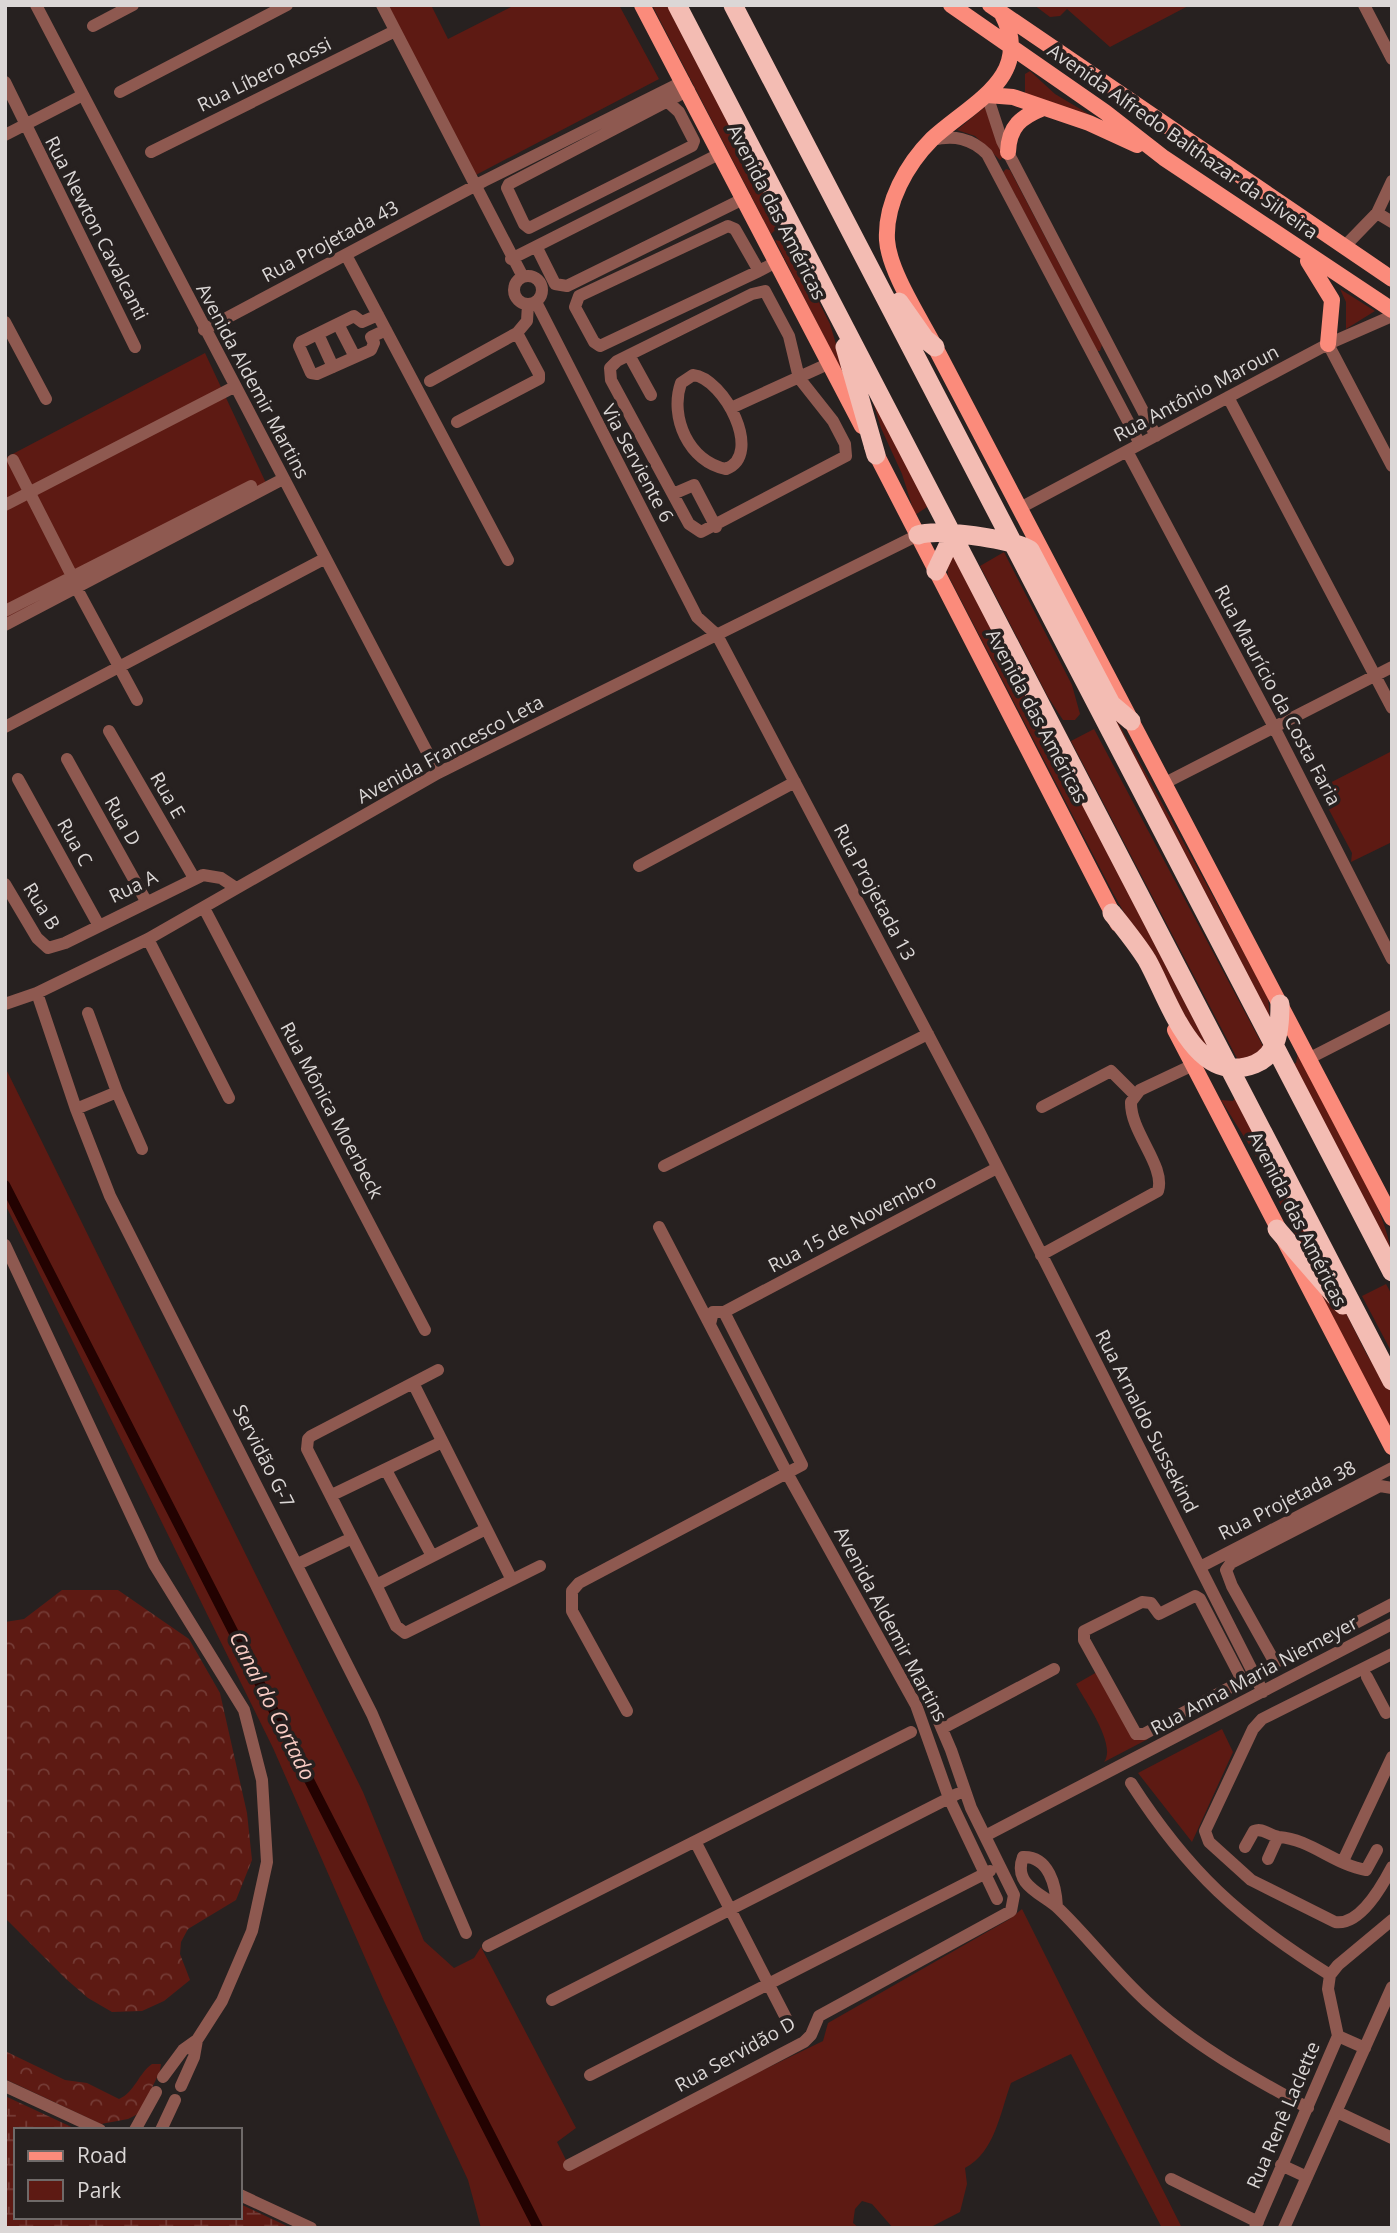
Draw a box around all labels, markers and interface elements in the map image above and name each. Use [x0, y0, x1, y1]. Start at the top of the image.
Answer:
street label: Rua Líbero Rossi [193, 30, 335, 118]
street label: Avenida Alfredo Balthazar da Silveira [1043, 37, 1323, 245]
street label: Avenida das Américas [722, 120, 832, 304]
street label: Rua Newton Cavalcanti [39, 131, 155, 325]
street label: Rua Projetada 43 [257, 194, 403, 288]
street label: Avenida Aldemir Martins [190, 279, 316, 483]
street label: Rua Antônio Maroun [1109, 338, 1283, 448]
street label: Via Serviente 6 [596, 399, 680, 527]
street label: Rua Maurício da Costa Faria [1209, 580, 1347, 810]
street label: Avenida das Américas [980, 624, 1094, 808]
street label: Avenida Francesco Leta [352, 689, 548, 809]
street label: Rua E [144, 767, 192, 823]
street label: Rua D [99, 792, 147, 850]
street label: Rua C [51, 813, 99, 871]
street label: Rua Projetada 13 [828, 819, 922, 965]
street label: Rua A [104, 863, 162, 909]
street label: Rua B [17, 877, 67, 935]
street label: Rua Mônica Moerbeck [274, 1017, 390, 1203]
street label: Avenida das Américas [1243, 1127, 1353, 1311]
street label: Rua 15 de Novembro [763, 1168, 941, 1278]
street label: Rua Arnaldo Sussekind [1089, 1325, 1205, 1517]
street label: Servidão G-7 [227, 1400, 301, 1512]
street label: Rua Projetada 38 [1214, 1454, 1360, 1546]
street label: Avenida Aldemir Martins [828, 1522, 954, 1726]
street label: Rua Anna Maria Niemeyer [1146, 1609, 1362, 1741]
water label: Canal do Cortado [223, 1626, 322, 1785]
street label: Rua Servidão D [670, 2010, 800, 2098]
street label: Rua Renê Laclette [1240, 2037, 1326, 2193]
legend [14, 2128, 242, 2219]
text: Road [77, 2141, 127, 2169]
text: Park [77, 2176, 121, 2204]

